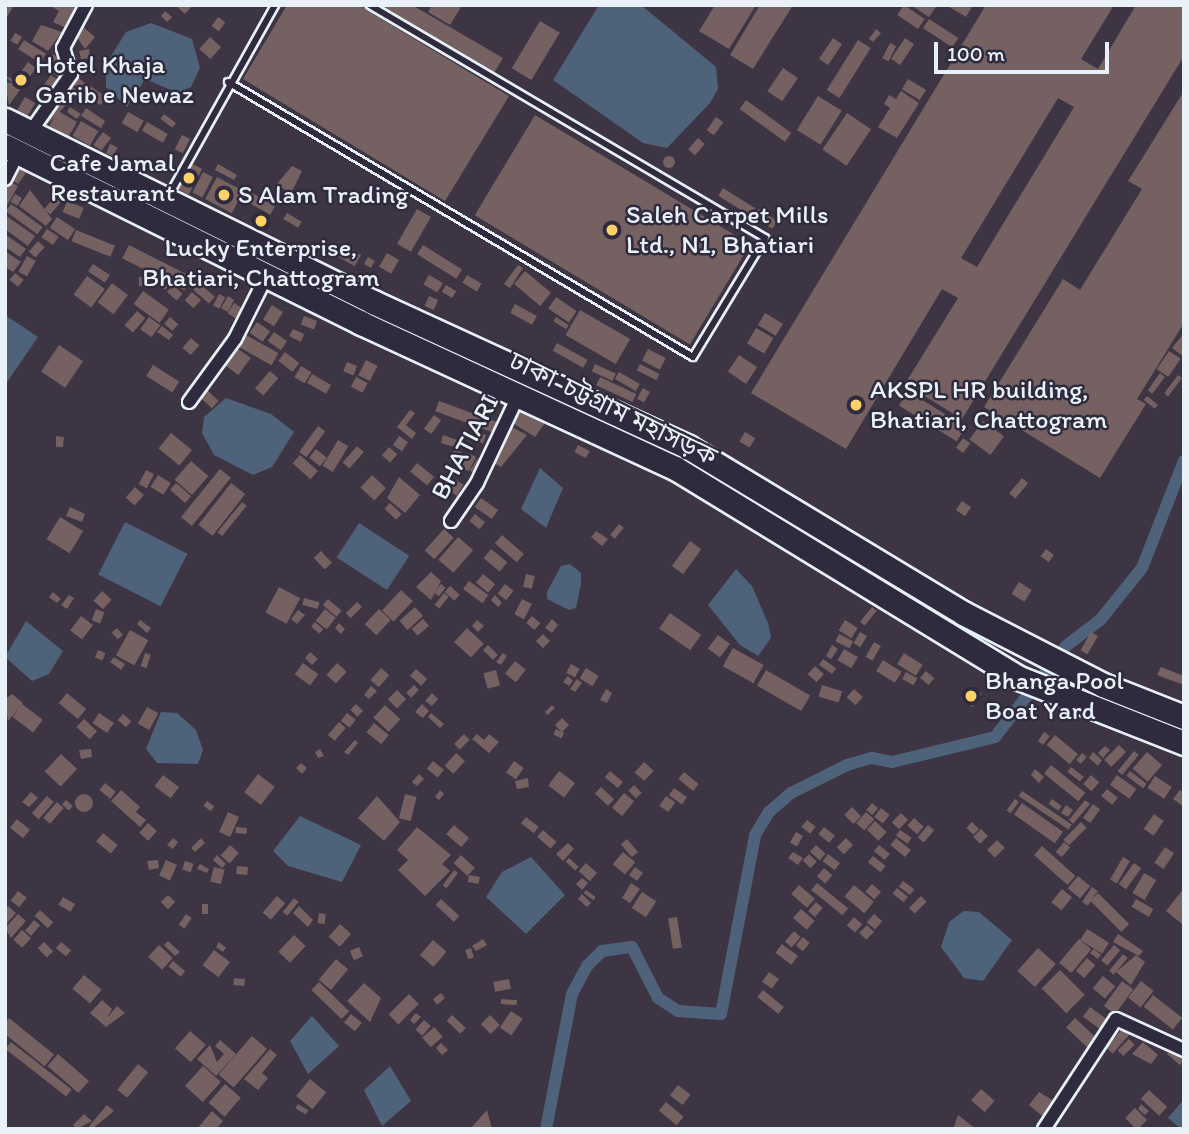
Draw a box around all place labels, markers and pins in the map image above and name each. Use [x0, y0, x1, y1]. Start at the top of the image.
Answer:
place label: Hotel Khaja Garib e Newaz [35, 49, 193, 110]
marker: Hotel Khaja Garib e Newaz [13, 72, 29, 88]
place label: Cafe Jamal Restaurant [49, 147, 175, 208]
marker: Cafe Jamal Restaurant [181, 170, 197, 186]
place label: S Alam Trading [238, 179, 408, 211]
marker: S Alam Trading [216, 187, 232, 203]
place label: Saleh Carpet Mills Ltd., N1, Bhatiari [626, 199, 828, 260]
marker: Lucky Enterprise, Bhatiari, Chattogram [253, 213, 269, 229]
marker: Saleh Carpet Mills Ltd., N1, Bhatiari [604, 222, 620, 238]
place label: Lucky Enterprise, Bhatiari, Chattogram [142, 232, 380, 294]
place label: AKSPL HR building, Bhatiari, Chattogram [870, 374, 1108, 436]
marker: AKSPL HR building, Bhatiari, Chattogram [848, 397, 864, 413]
place label: Bhanga Pool Boat Yard [985, 665, 1123, 726]
marker: Bhanga Pool Boat Yard [963, 688, 979, 704]

